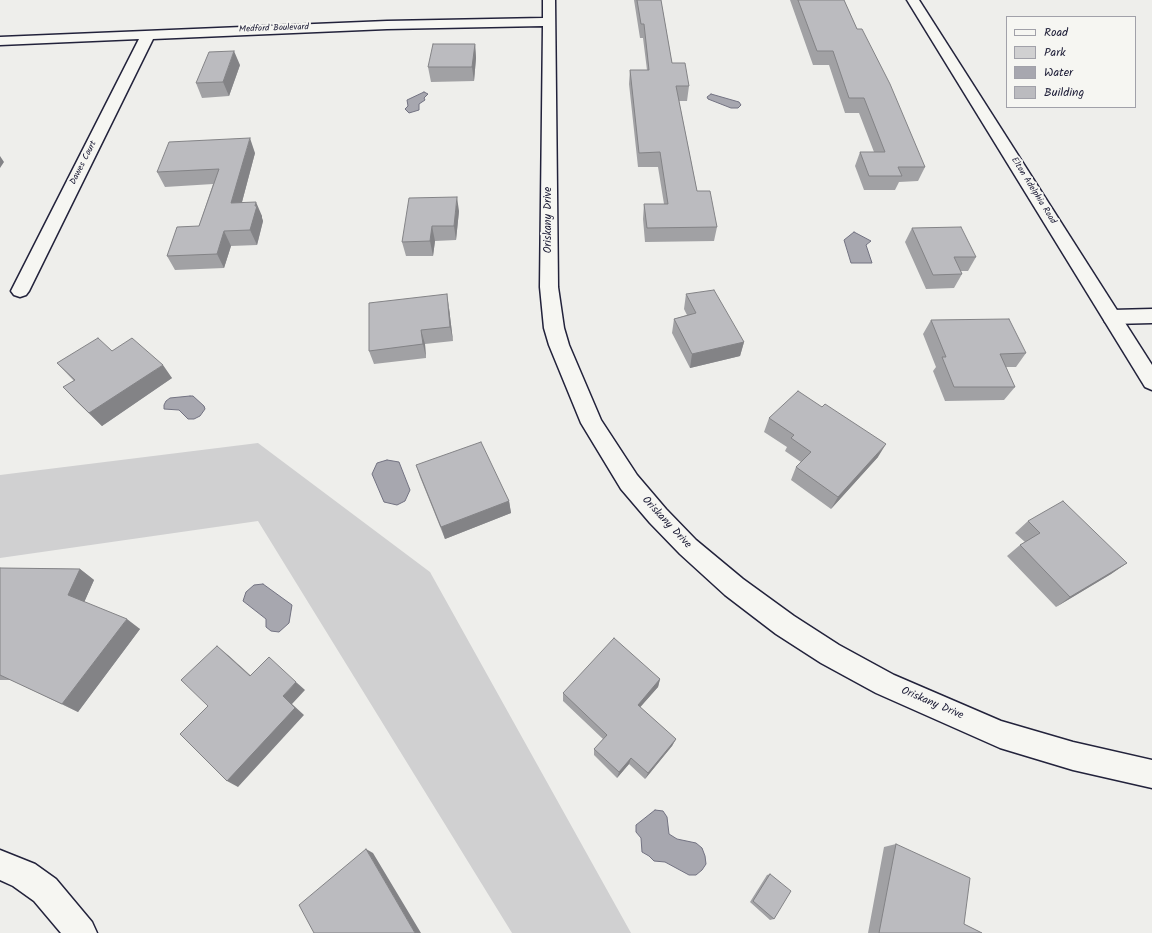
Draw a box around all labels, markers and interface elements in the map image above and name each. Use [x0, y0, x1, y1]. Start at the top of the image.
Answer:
legend [1006, 16, 1136, 108]
street label: Medford Boulevard [239, 22, 309, 36]
text: Road [1044, 23, 1068, 42]
text: Park [1044, 43, 1066, 62]
text: Water [1044, 63, 1073, 82]
text: Building [1044, 83, 1084, 102]
street label: Dawes Court [68, 139, 100, 187]
street label: Elton Adelphia Road [1008, 156, 1058, 226]
street label: Oriskany Drive [542, 187, 556, 253]
street label: Oriskany Drive [639, 494, 693, 552]
street label: Oriskany Drive [899, 685, 965, 723]

